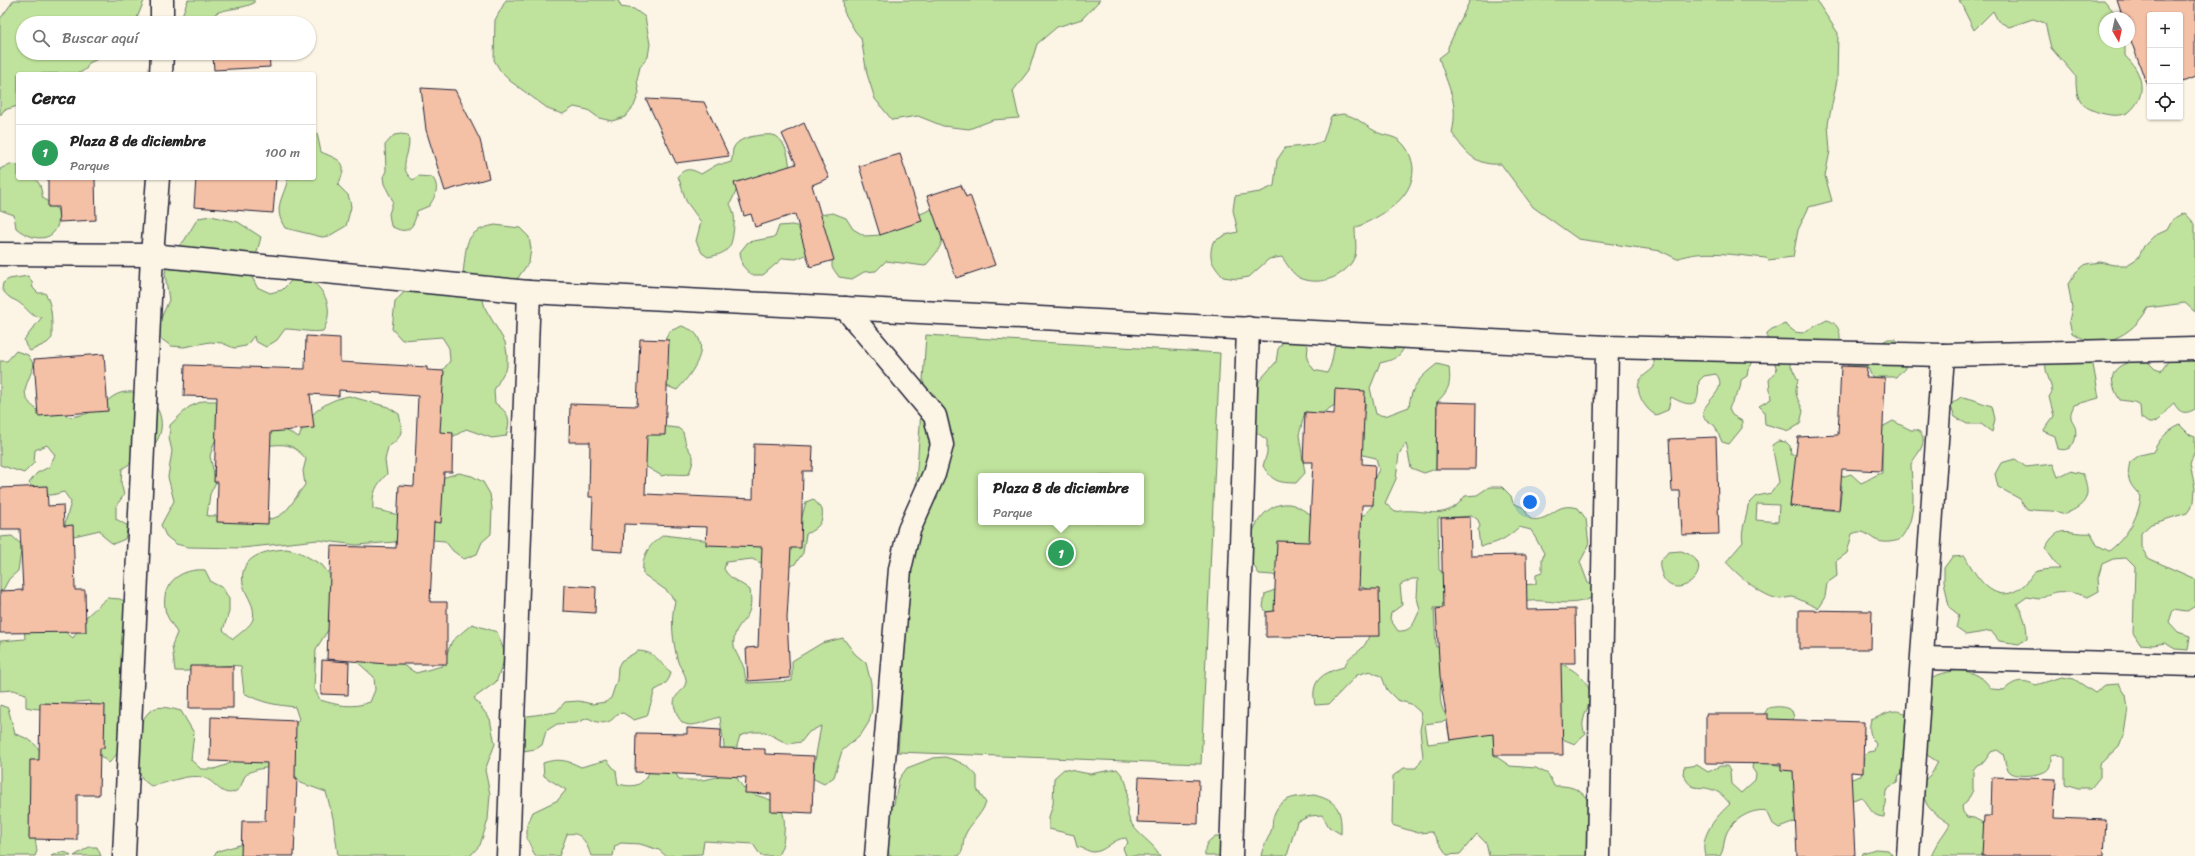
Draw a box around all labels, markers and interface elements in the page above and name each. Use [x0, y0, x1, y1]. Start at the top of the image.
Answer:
north arrow [2099, 12, 2135, 48]
map controls [2147, 12, 2183, 120]
button: + [2147, 12, 2183, 48]
search box [16, 16, 316, 60]
text: Buscar aquí [62, 25, 139, 51]
icon: search [30, 27, 52, 49]
button: − [2147, 48, 2183, 84]
text: Cerca [32, 83, 75, 113]
button: locate [2147, 84, 2183, 120]
text: Plaza 8 de diciembre [70, 128, 206, 154]
text: 1 [42, 141, 48, 164]
text: 100 m [265, 141, 300, 164]
text: Parque [70, 154, 109, 177]
popup [978, 473, 1144, 525]
text: Plaza 8 de diciembre [993, 475, 1129, 501]
your location [1520, 492, 1540, 512]
text: Parque [993, 501, 1032, 524]
pin: 1 [1048, 538, 1074, 568]

